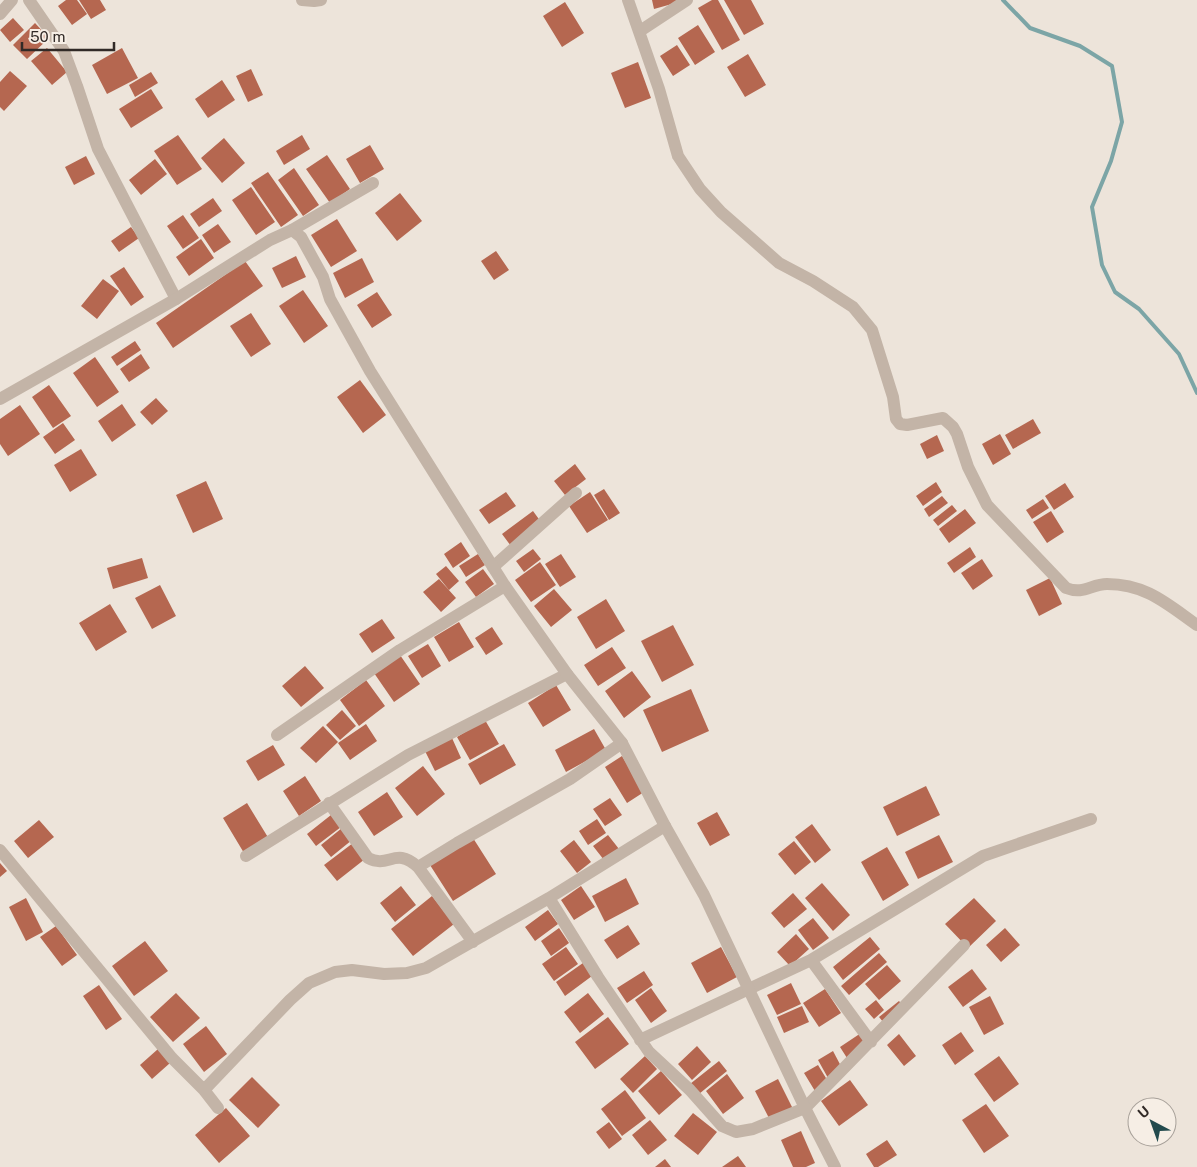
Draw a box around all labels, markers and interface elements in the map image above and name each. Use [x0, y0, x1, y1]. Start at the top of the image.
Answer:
scale bar [22, 20, 115, 52]
text: 50 m [30, 28, 65, 45]
north arrow [1127, 1097, 1177, 1147]
text: U [1134, 1103, 1153, 1122]

